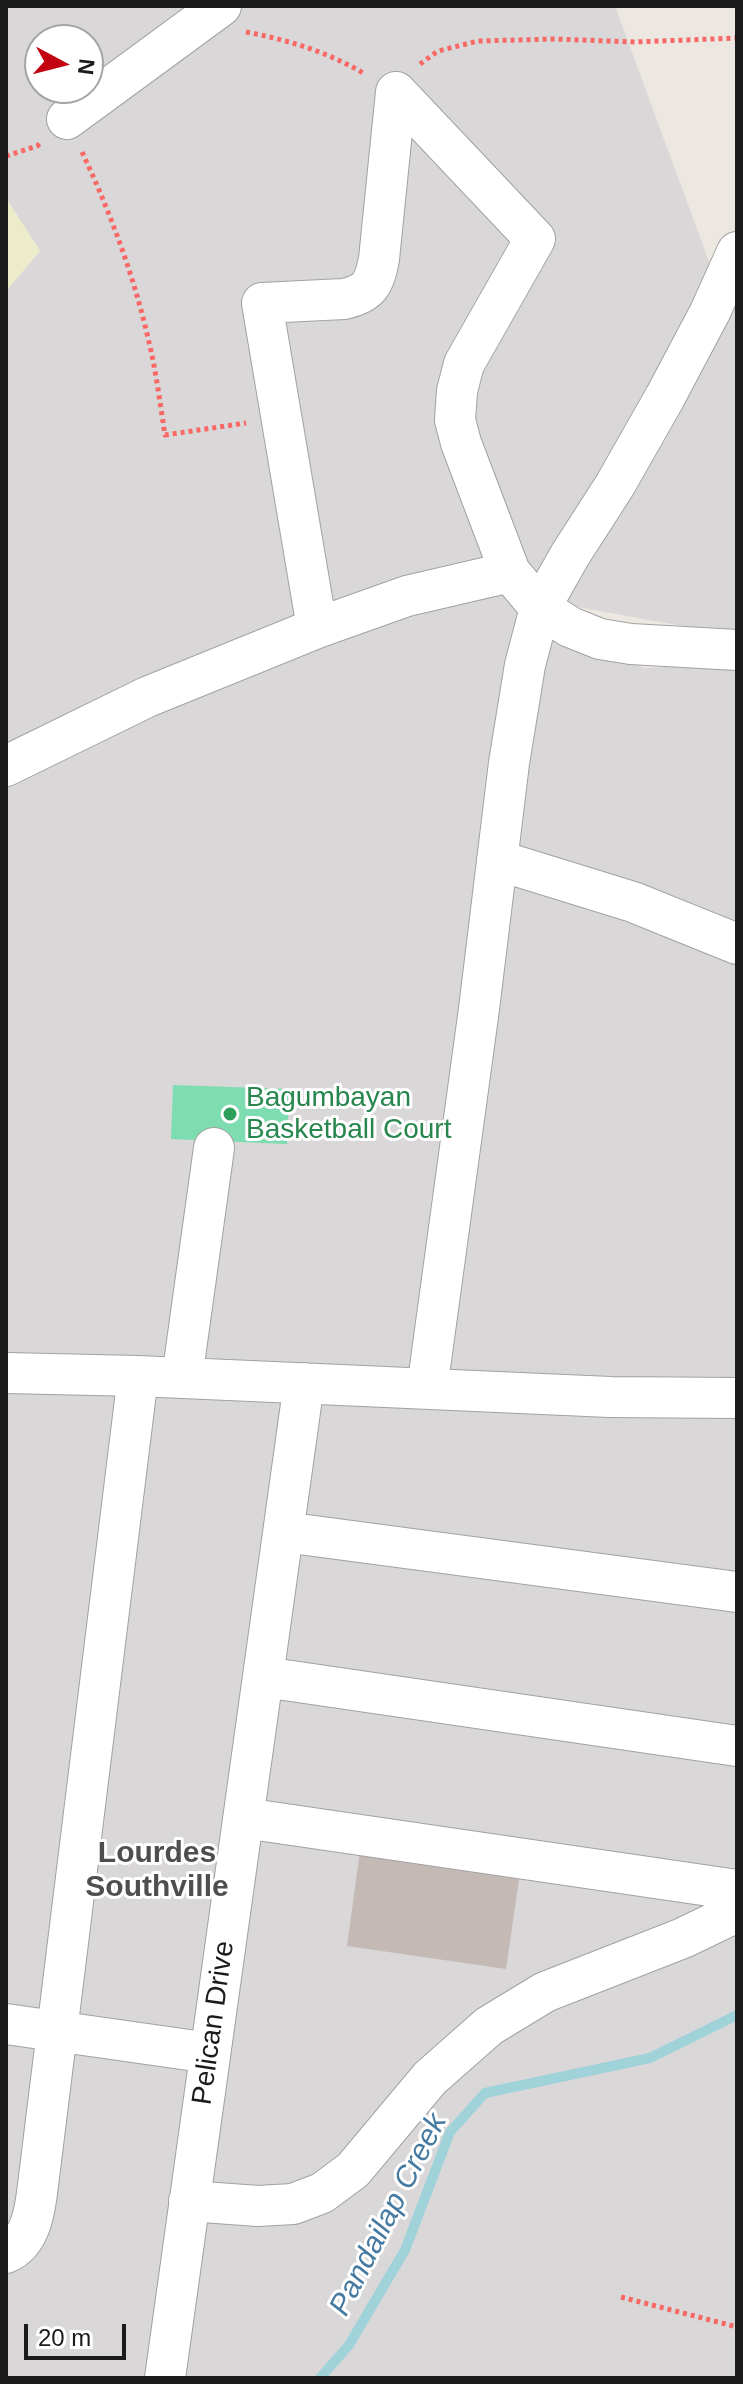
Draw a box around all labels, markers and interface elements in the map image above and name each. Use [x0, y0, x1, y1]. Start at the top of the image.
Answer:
north arrow [24, 24, 104, 104]
text: N [73, 57, 100, 76]
place label: Bagumbayan Basketball Court [246, 1081, 451, 1147]
marker: Bagumbayan Basketball Court [221, 1105, 239, 1123]
district label: Lourdes Southville [85, 1836, 229, 1906]
street label: Pelican Drive [186, 1939, 242, 2107]
water label: Pandailap Creek [323, 2108, 455, 2322]
scale bar [28, 2308, 130, 2358]
text: 20 m [38, 2324, 91, 2351]

